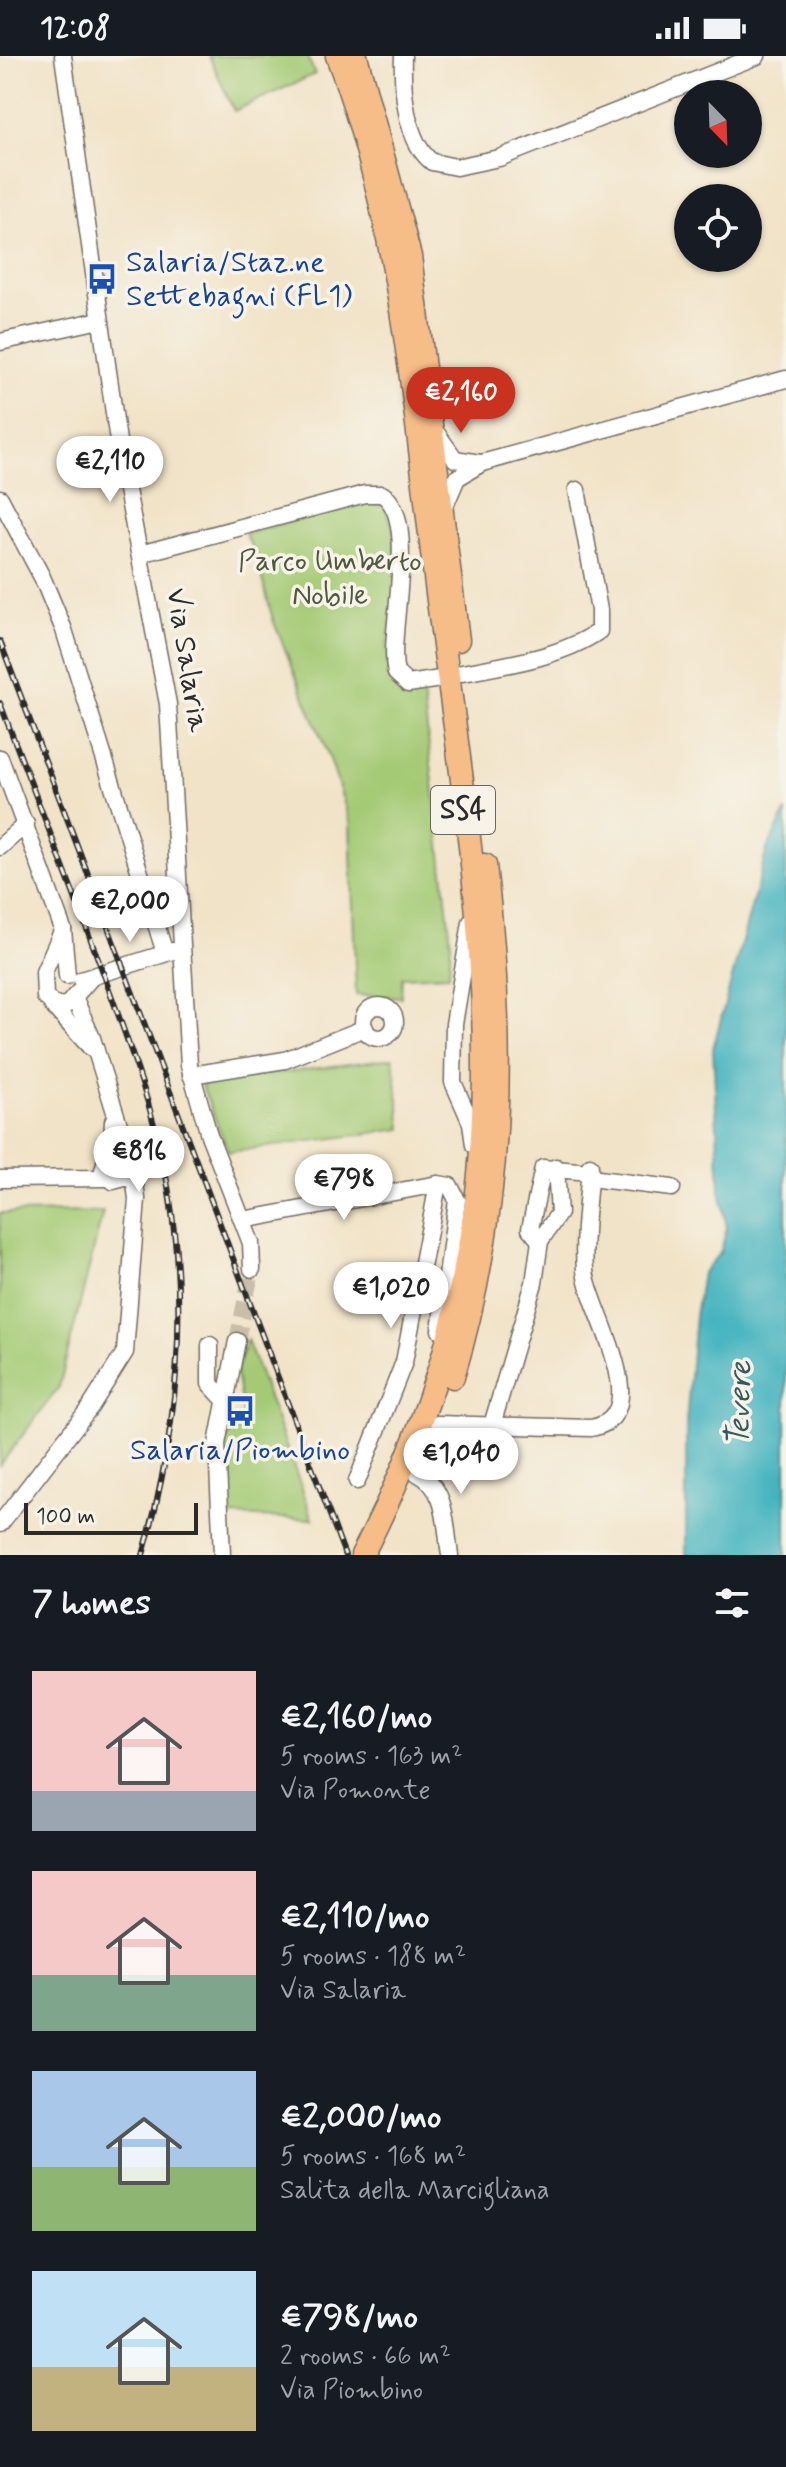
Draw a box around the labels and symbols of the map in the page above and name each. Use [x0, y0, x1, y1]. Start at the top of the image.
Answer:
north arrow [674, 80, 762, 168]
place label: Salaria/Staz.ne Settebagni (FL1) [126, 243, 353, 319]
bus stop icon: Salaria/Staz.ne Settebagni (FL1) [85, 262, 119, 296]
pin: €2,160 [396, 367, 526, 435]
pin: €2,110 [45, 436, 175, 504]
park label: Parco Umberto Nobile [238, 542, 422, 615]
street label: Via Salaria [156, 585, 218, 736]
road number: SS4 [431, 786, 495, 834]
pin: €2,000 [65, 876, 195, 944]
pin: €816 [92, 1126, 186, 1194]
pin: €798 [297, 1154, 391, 1222]
pin: €1,020 [326, 1262, 456, 1330]
water label: Tevere [718, 1359, 763, 1448]
bus stop icon: Salaria/Piombino [223, 1394, 257, 1428]
pin: €1,040 [396, 1428, 526, 1496]
place label: Salaria/Piombino [130, 1431, 350, 1470]
scale bar [24, 1499, 198, 1535]

